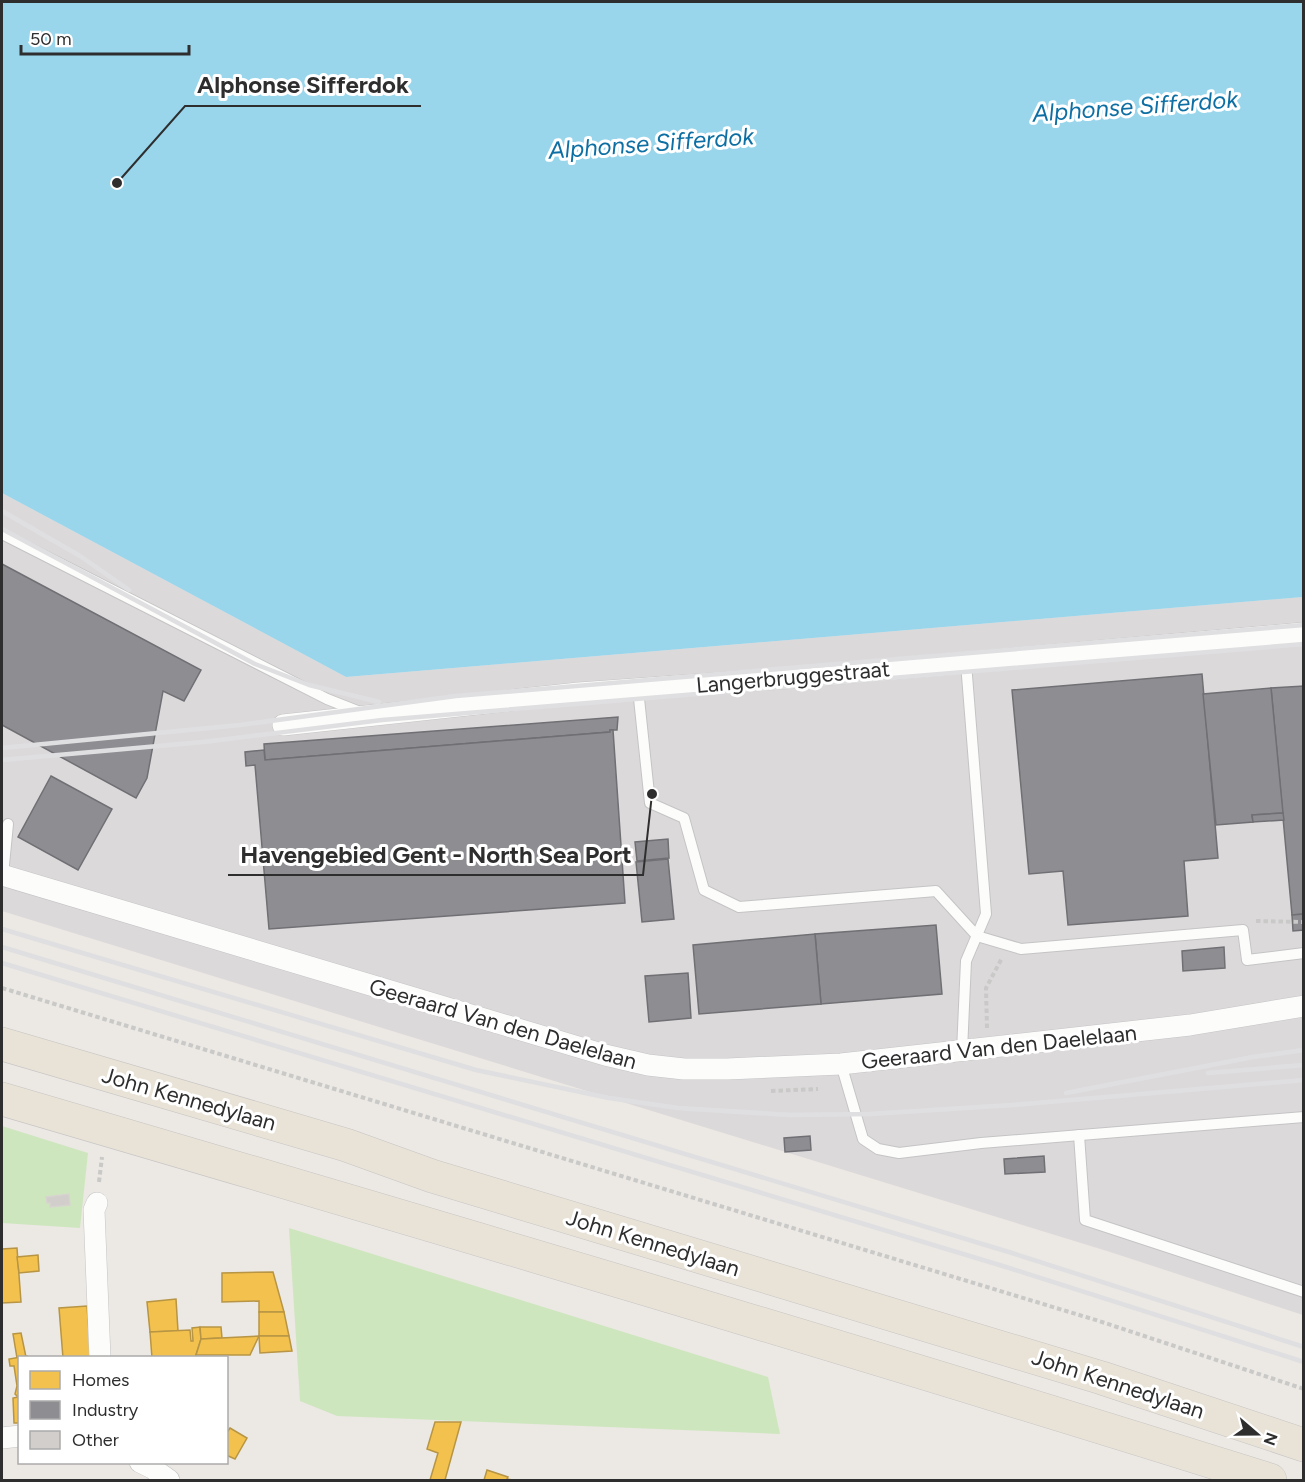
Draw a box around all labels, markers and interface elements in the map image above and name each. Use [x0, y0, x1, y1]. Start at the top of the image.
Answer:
scale bar [21, 18, 189, 56]
text: 50 m [30, 28, 72, 50]
callout: Alphonse Sifferdok [185, 64, 421, 106]
text: Alphonse Sifferdok [197, 70, 409, 99]
water label: Alphonse Sifferdok [1030, 84, 1240, 128]
water label: Alphonse Sifferdok [546, 121, 756, 165]
street label: Langerbruggestraat [695, 655, 891, 699]
callout: Havengebied Gent - North Sea Port [228, 833, 643, 875]
text: Havengebied Gent - North Sea Port [240, 840, 632, 869]
street label: Geeraard Van den Daelelaan [366, 973, 640, 1075]
street label: Geeraard Van den Daelelaan [860, 1019, 1138, 1075]
street label: John Kennedylaan [99, 1061, 279, 1137]
street label: John Kennedylaan [563, 1204, 743, 1282]
street label: John Kennedylaan [1028, 1343, 1208, 1425]
legend [18, 1356, 228, 1464]
text: Homes [72, 1369, 130, 1391]
text: Industry [72, 1399, 139, 1421]
north arrow [1227, 1404, 1287, 1464]
text: Other [72, 1429, 119, 1451]
text: N [1260, 1430, 1282, 1448]

